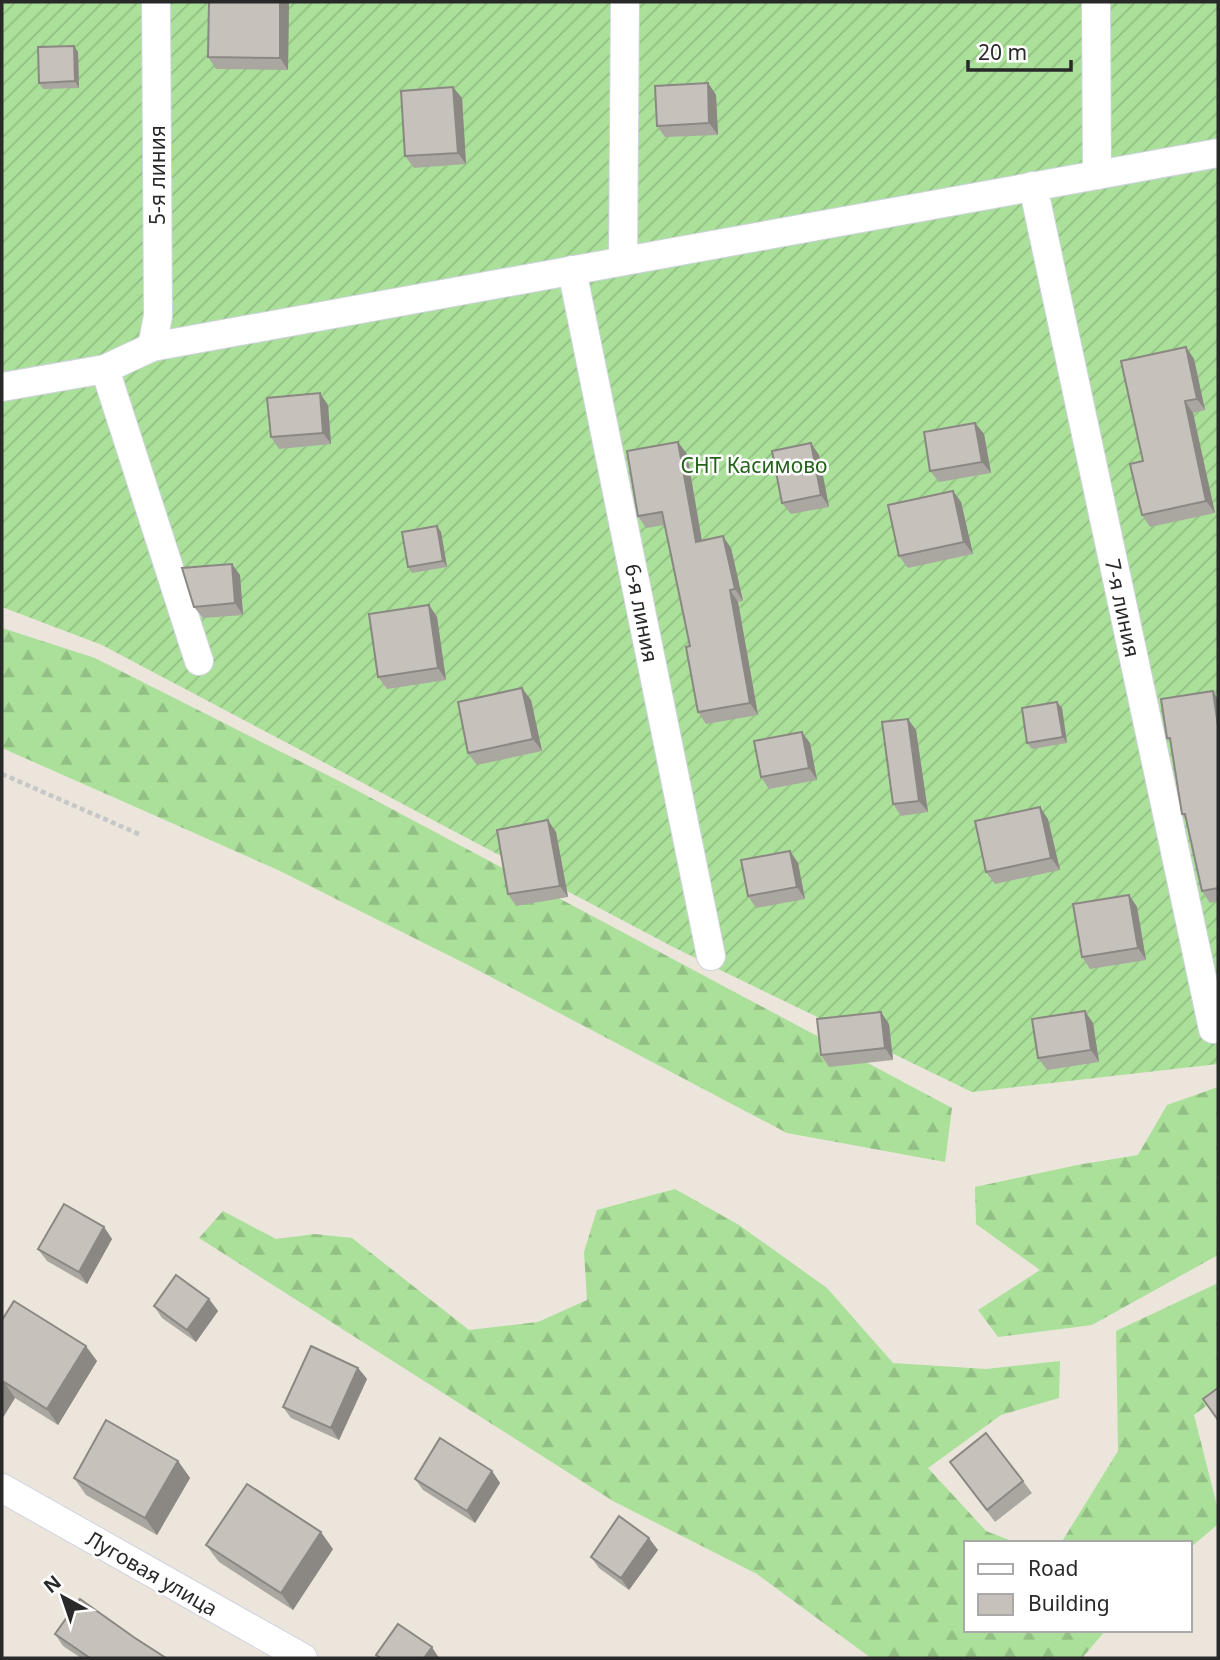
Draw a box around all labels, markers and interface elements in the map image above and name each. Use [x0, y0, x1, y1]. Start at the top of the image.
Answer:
scale bar [968, 28, 1071, 72]
text: 20 m [978, 38, 1027, 66]
street label: 5-я линия [143, 125, 171, 225]
park label: СНТ Касимово [680, 451, 828, 479]
street label: 7-я линия [1099, 556, 1147, 660]
street label: 6-я линия [619, 561, 665, 665]
street label: Луговая улица [81, 1524, 223, 1622]
legend [964, 1541, 1192, 1632]
text: Road [1028, 1554, 1078, 1582]
north arrow [28, 1562, 98, 1632]
text: N [38, 1569, 66, 1599]
text: Building [1028, 1589, 1110, 1617]

